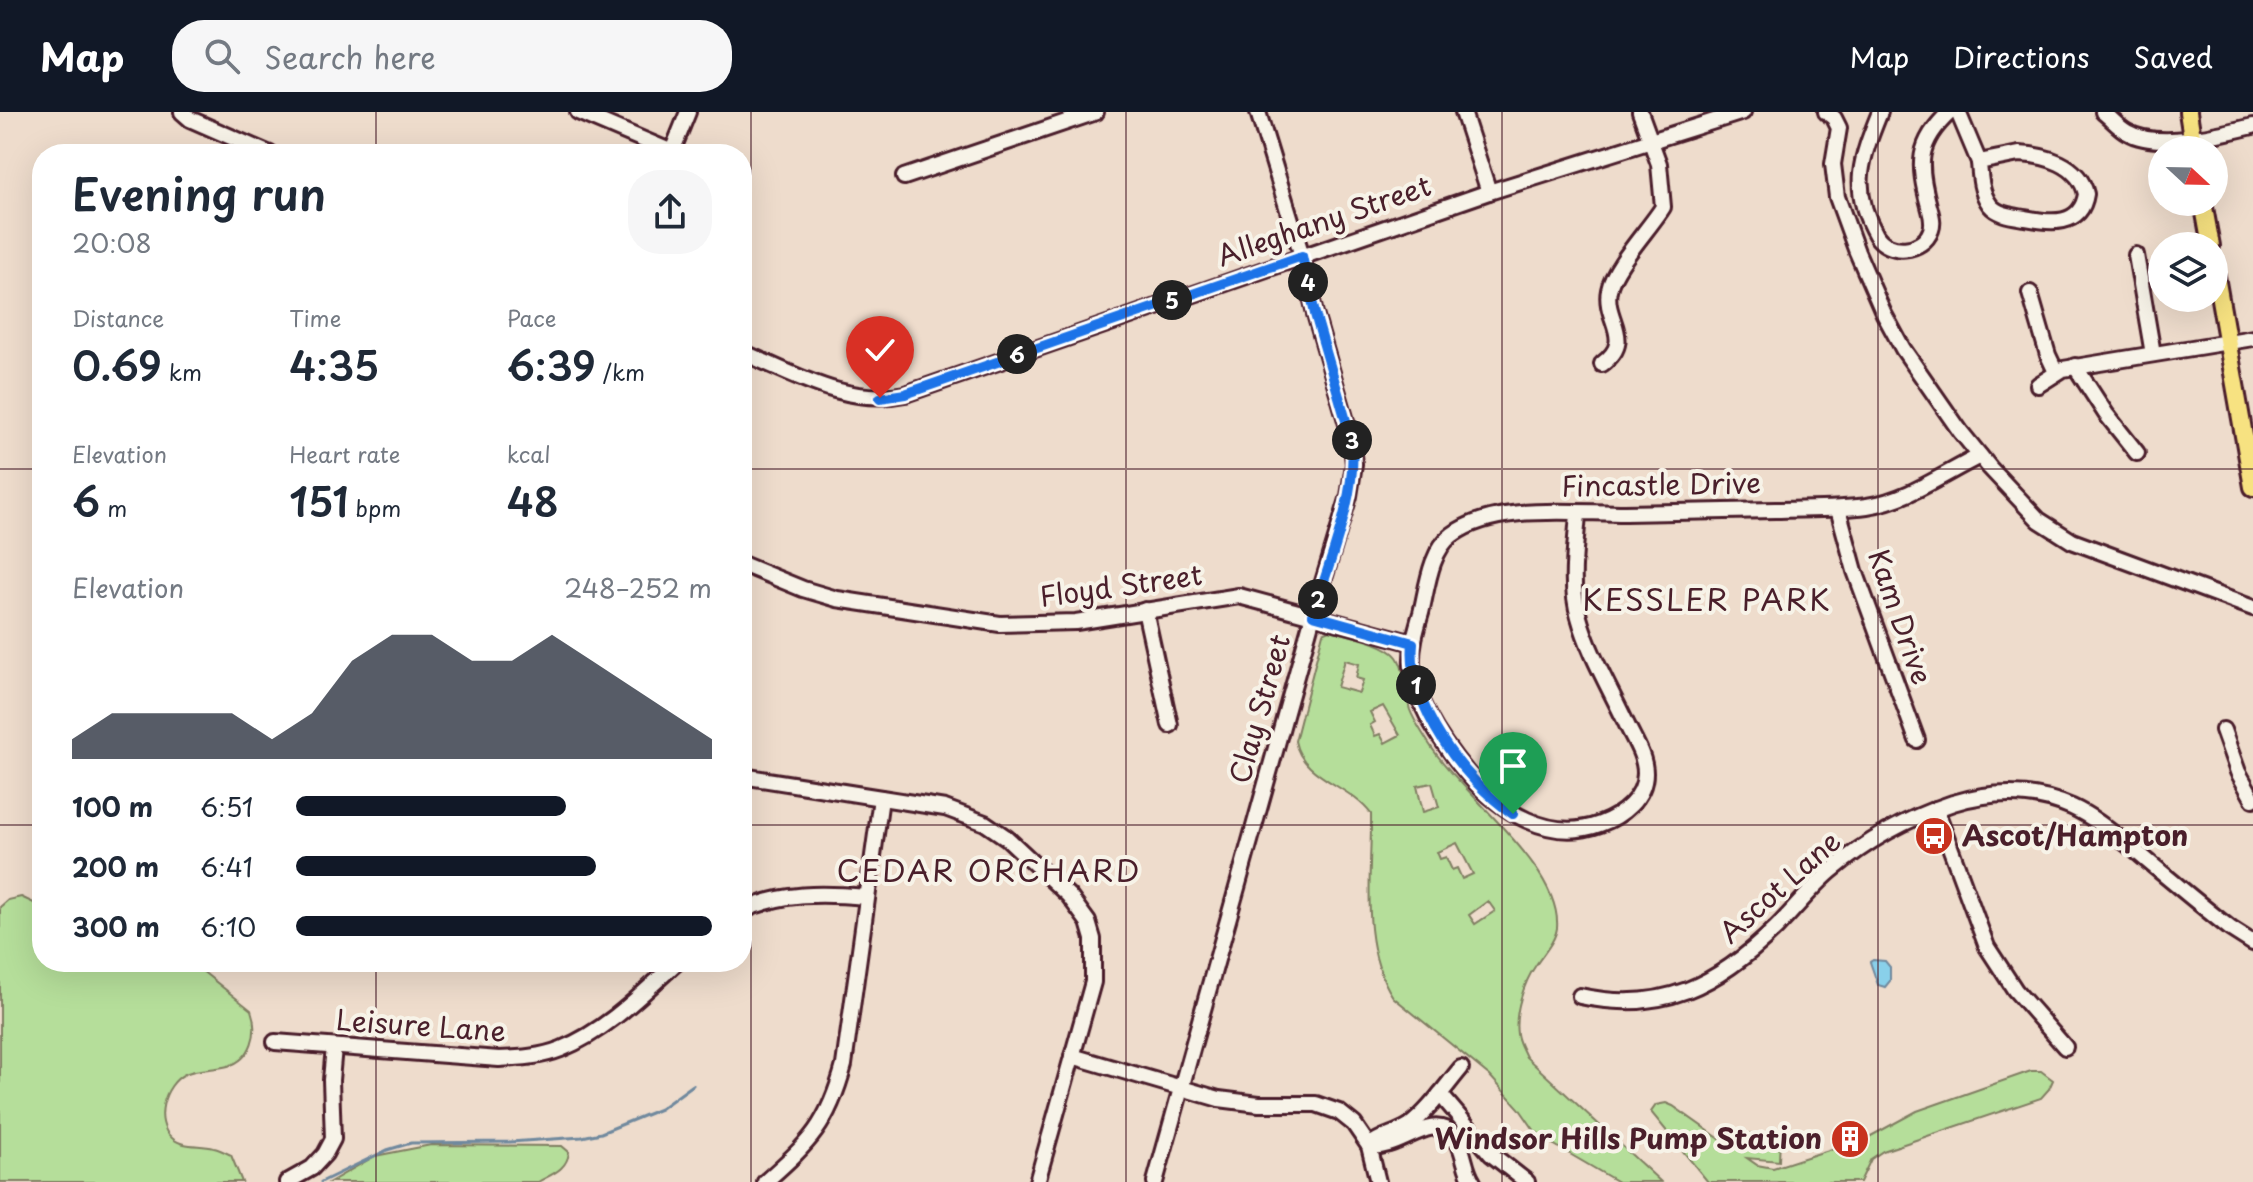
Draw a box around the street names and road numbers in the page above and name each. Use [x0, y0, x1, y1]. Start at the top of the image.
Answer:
street label: Alleghany Street [1211, 163, 1436, 276]
street label: Fincastle Drive [1561, 460, 1761, 507]
street label: Kam Drive [1858, 543, 1945, 690]
street label: Floyd Street [1037, 552, 1205, 617]
street label: Clay Street [1217, 629, 1300, 788]
street label: Ascot Lane [1708, 819, 1850, 952]
street label: Leisure Lane [335, 997, 508, 1052]

